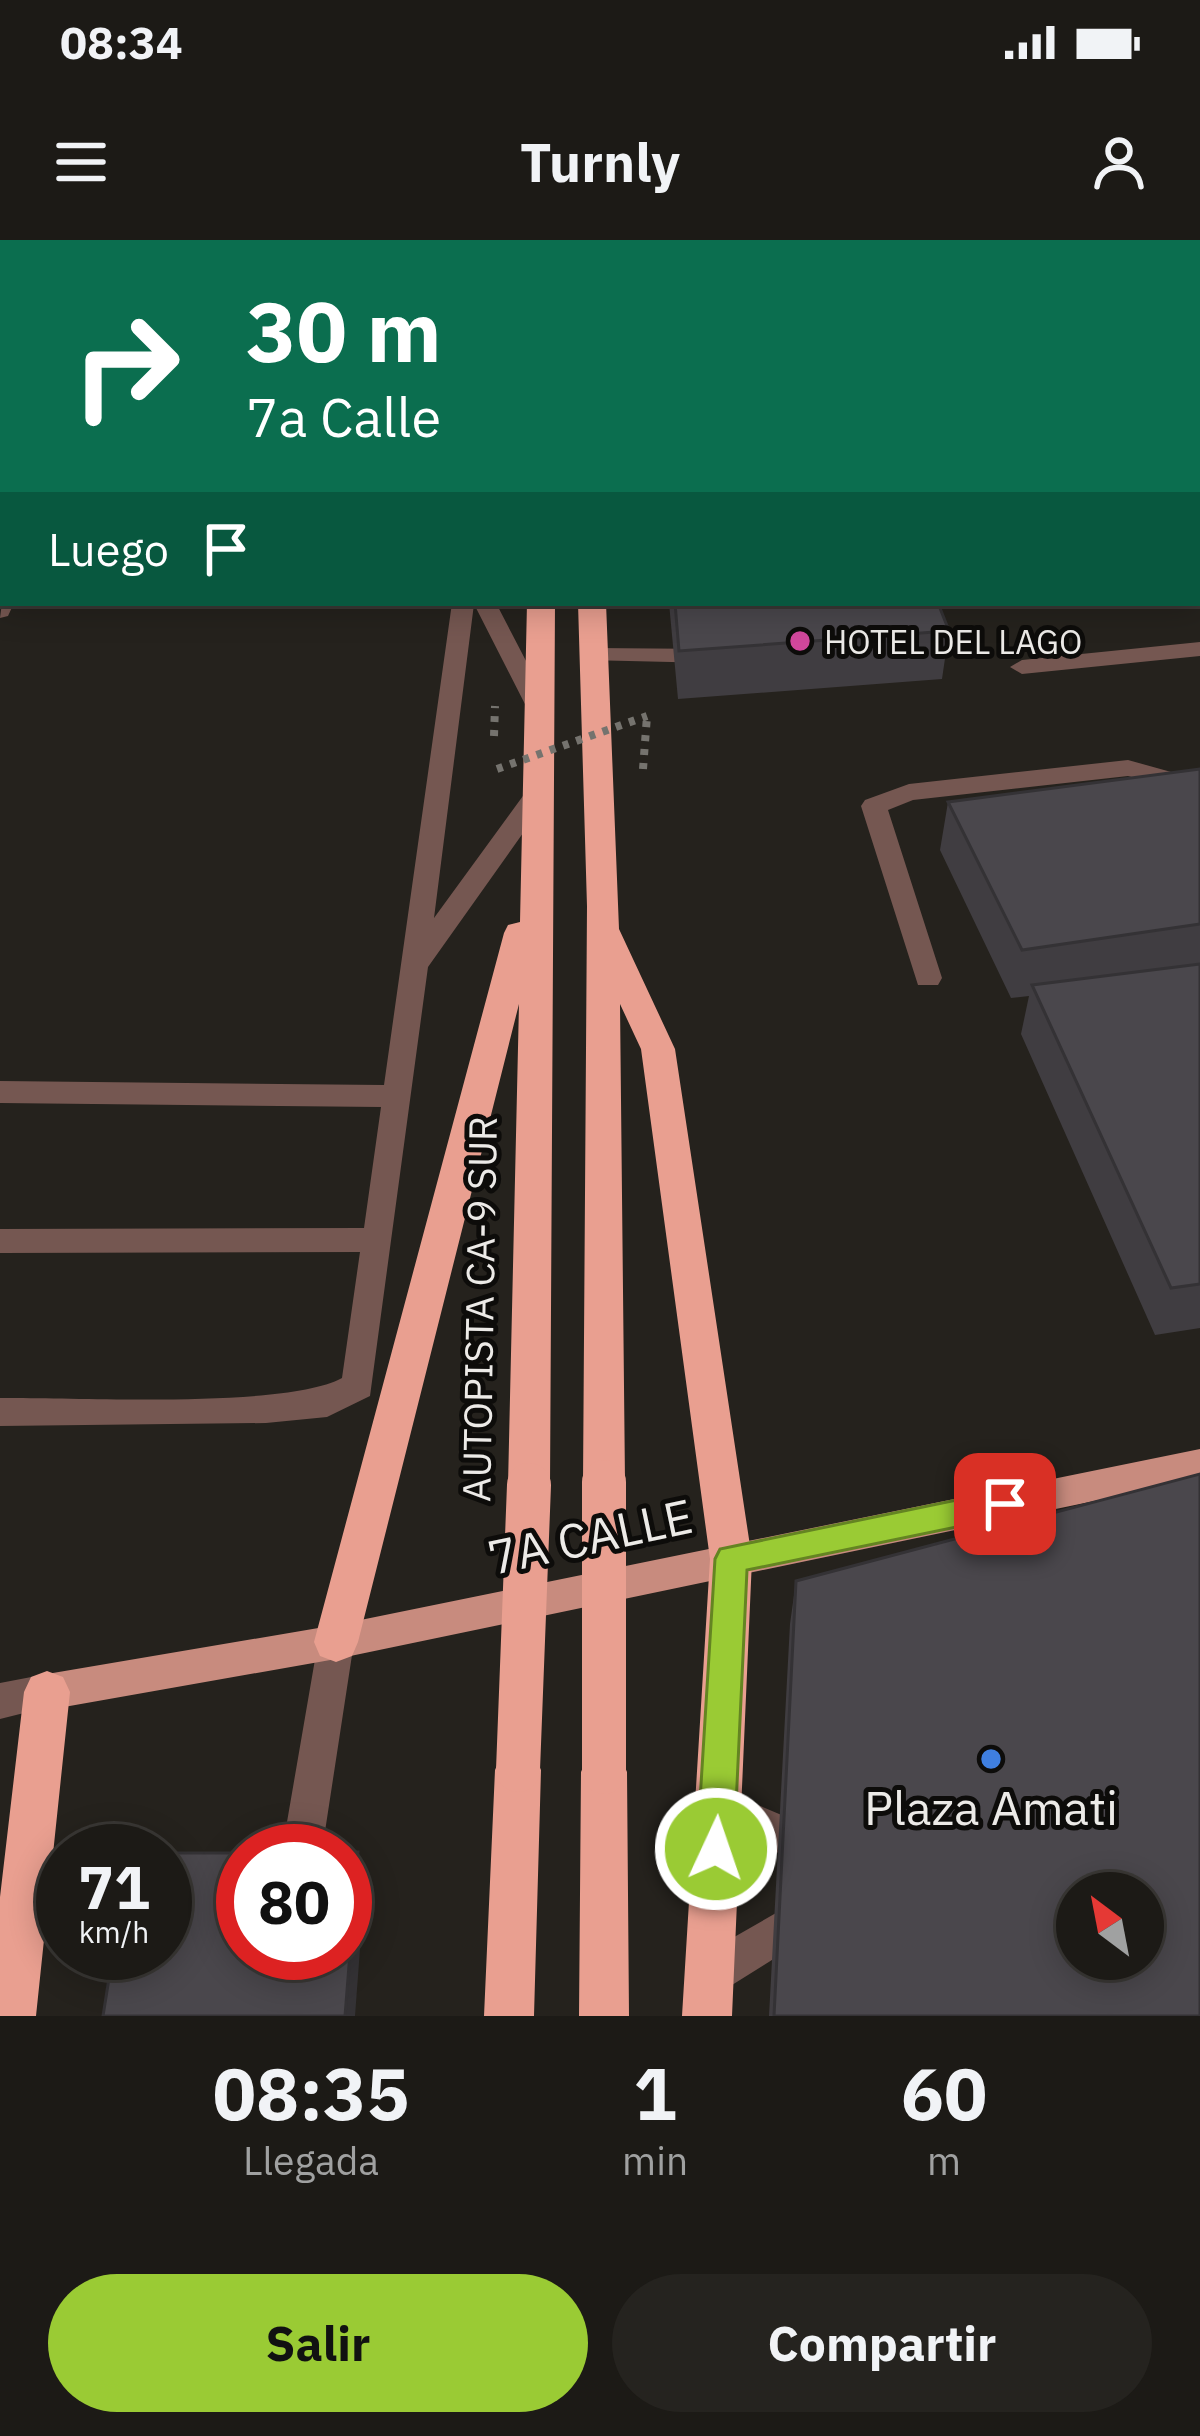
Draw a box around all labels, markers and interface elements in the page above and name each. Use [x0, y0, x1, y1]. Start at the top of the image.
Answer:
text: 08:34 [60, 13, 183, 71]
text: Turnly [520, 127, 680, 197]
icon: menu [48, 129, 114, 195]
icon: person [1086, 129, 1152, 195]
text: 30 m [246, 276, 442, 385]
icon: right [48, 288, 204, 444]
text: 7a Calle [246, 382, 441, 452]
icon: arrive [193, 516, 259, 582]
text: Luego [48, 520, 169, 578]
place label: HOTEL DEL LAGO [824, 620, 1082, 663]
marker: HOTEL DEL LAGO [787, 628, 813, 654]
street label: AUTOPISTA CA-9 SUR [450, 1116, 508, 1502]
pin [954, 1453, 1056, 1555]
icon: arrive [972, 1471, 1038, 1537]
street label: 7A CALLE [482, 1484, 698, 1588]
marker: Plaza Amati [978, 1746, 1004, 1772]
place label: Plaza Amati [864, 1776, 1118, 1838]
position arrow [653, 1786, 779, 1912]
speed limit sign: 80 [216, 1824, 372, 1980]
text: 71 [78, 1847, 150, 1926]
north arrow [1056, 1872, 1164, 1980]
map controls [1056, 1872, 1164, 1980]
text: km/h [79, 1912, 149, 1951]
text: 08:35 [213, 2046, 409, 2140]
text: 1 [633, 2046, 677, 2140]
text: 60 [901, 2046, 987, 2140]
text: Llegada [243, 2135, 379, 2186]
text: min [622, 2135, 688, 2186]
text: m [927, 2135, 961, 2186]
button: Salir [48, 2274, 588, 2412]
button: Compartir [612, 2274, 1152, 2412]

